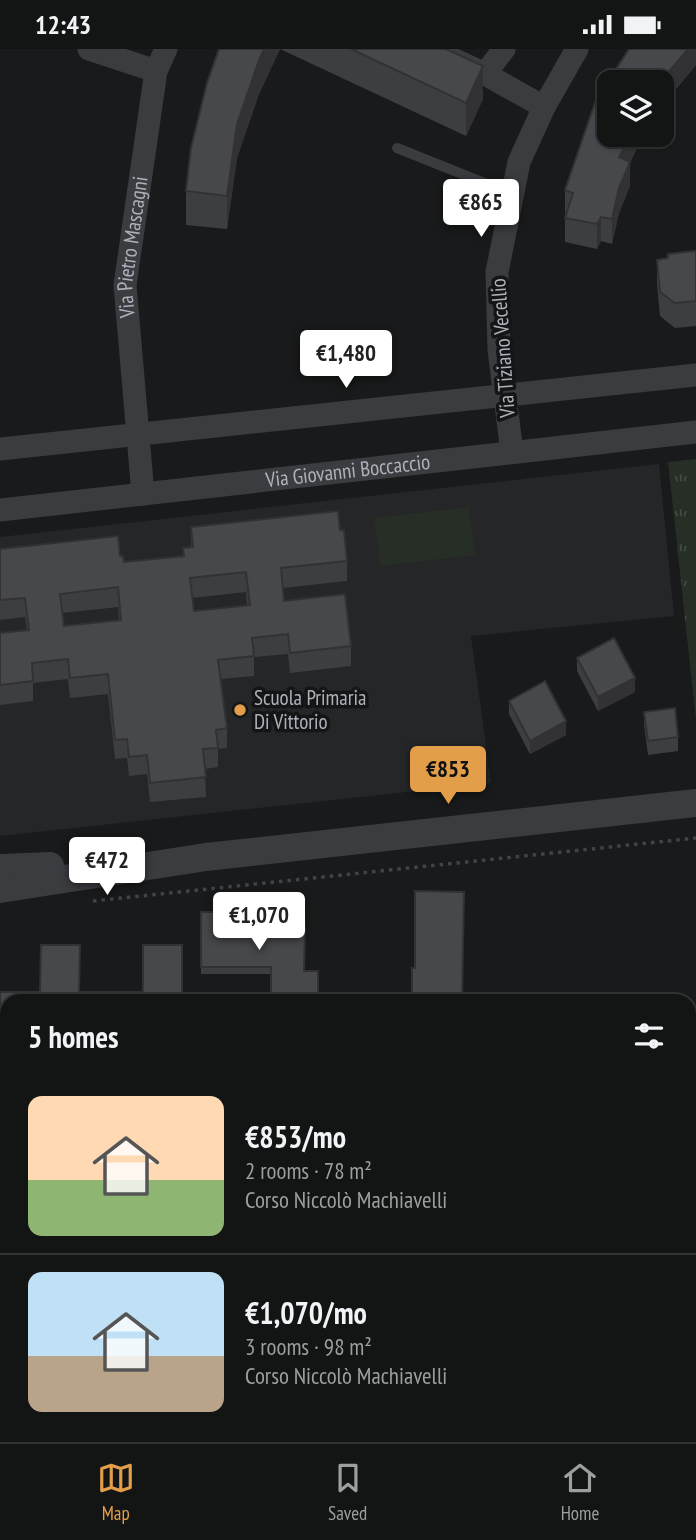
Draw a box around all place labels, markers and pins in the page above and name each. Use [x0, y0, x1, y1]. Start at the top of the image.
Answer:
pin: €865 [440, 179, 522, 239]
pin: €1,480 [289, 331, 403, 390]
place label: Scuola Primaria Di Vittorio [254, 684, 366, 735]
marker: Scuola Primaria Di Vittorio [232, 702, 248, 718]
pin: €853 [407, 747, 489, 806]
pin: €472 [66, 837, 148, 897]
pin: €1,070 [202, 893, 316, 952]

